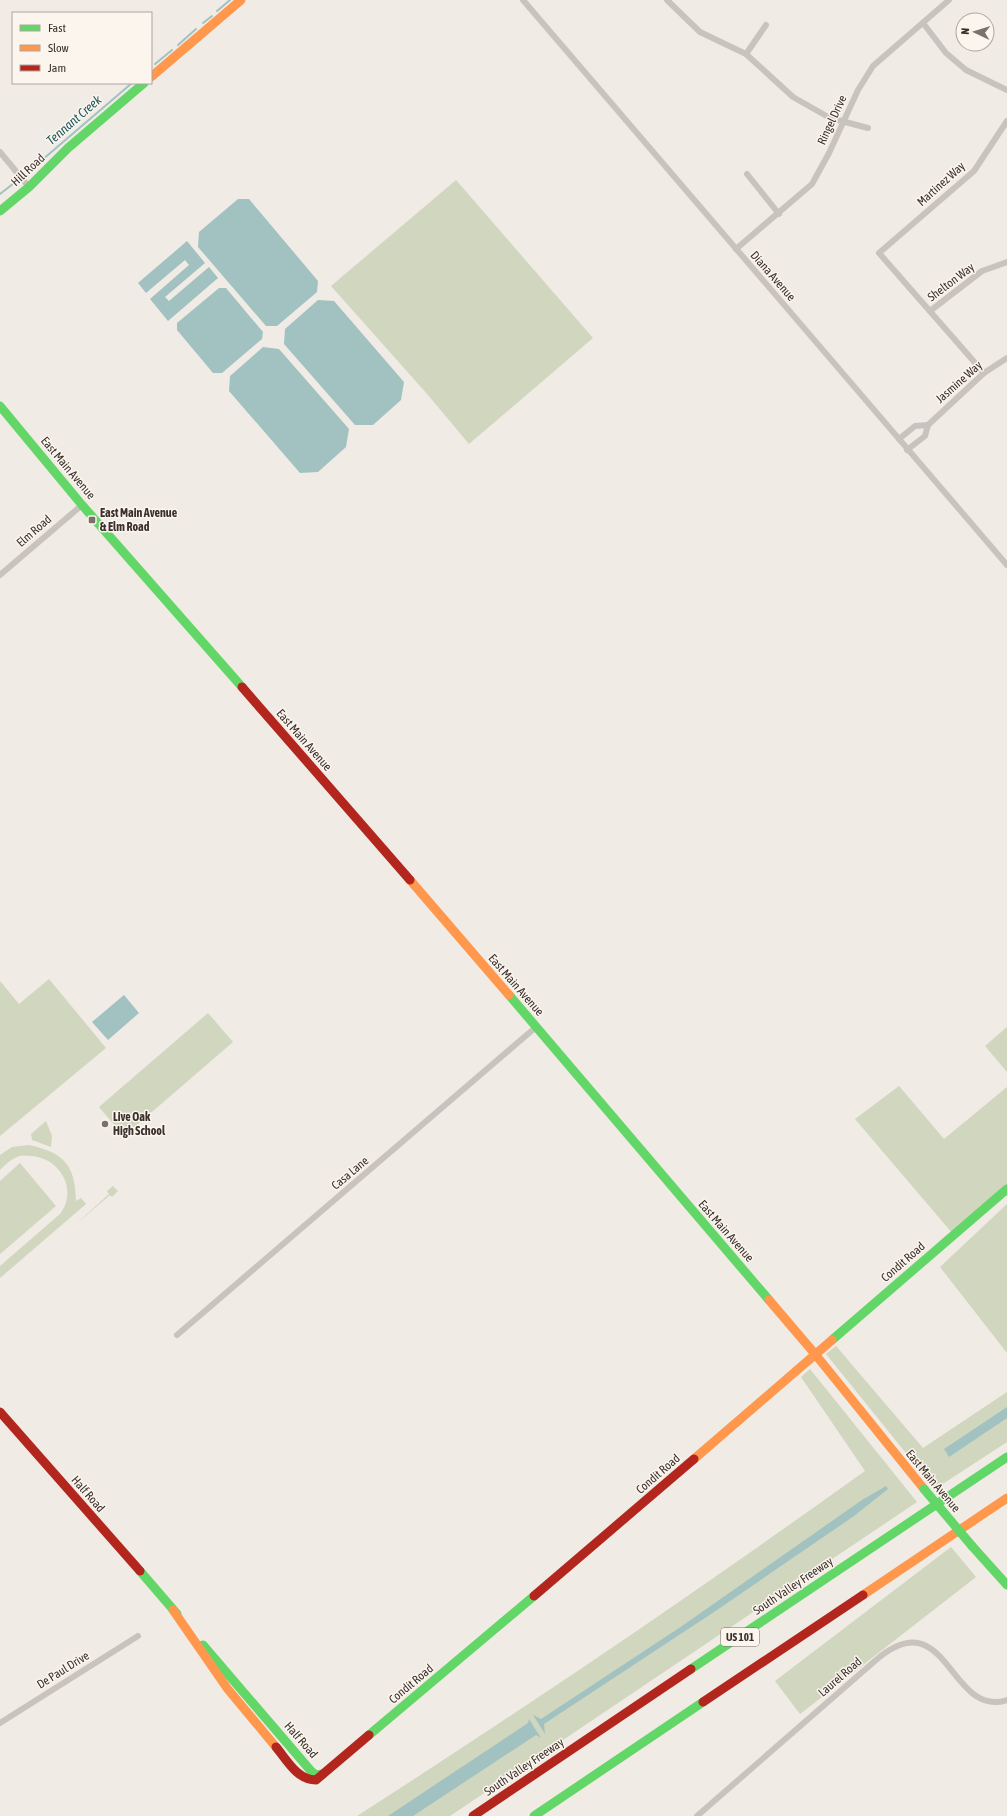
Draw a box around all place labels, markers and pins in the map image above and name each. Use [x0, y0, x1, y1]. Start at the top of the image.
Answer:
place label: East Main Avenue & Elm Road [100, 506, 178, 534]
marker: East Main Avenue & Elm Road [87, 515, 97, 525]
place label: Live Oak High School [113, 1110, 166, 1138]
marker: Live Oak High School [100, 1119, 110, 1129]

